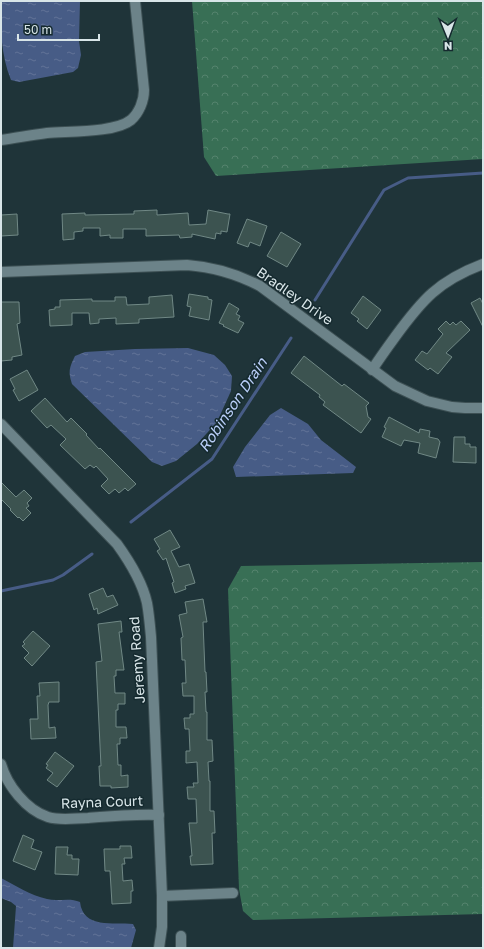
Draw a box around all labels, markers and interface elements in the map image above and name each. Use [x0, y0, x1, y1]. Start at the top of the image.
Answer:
scale bar [18, 16, 99, 42]
north arrow [428, 16, 468, 56]
text: 50 m [24, 22, 52, 37]
text: N [444, 40, 452, 53]
street label: Bradley Drive [254, 263, 337, 328]
water label: Robinson Drain [194, 353, 271, 455]
street label: Jeremy Road [125, 616, 148, 704]
street label: Rayna Court [60, 792, 144, 811]

